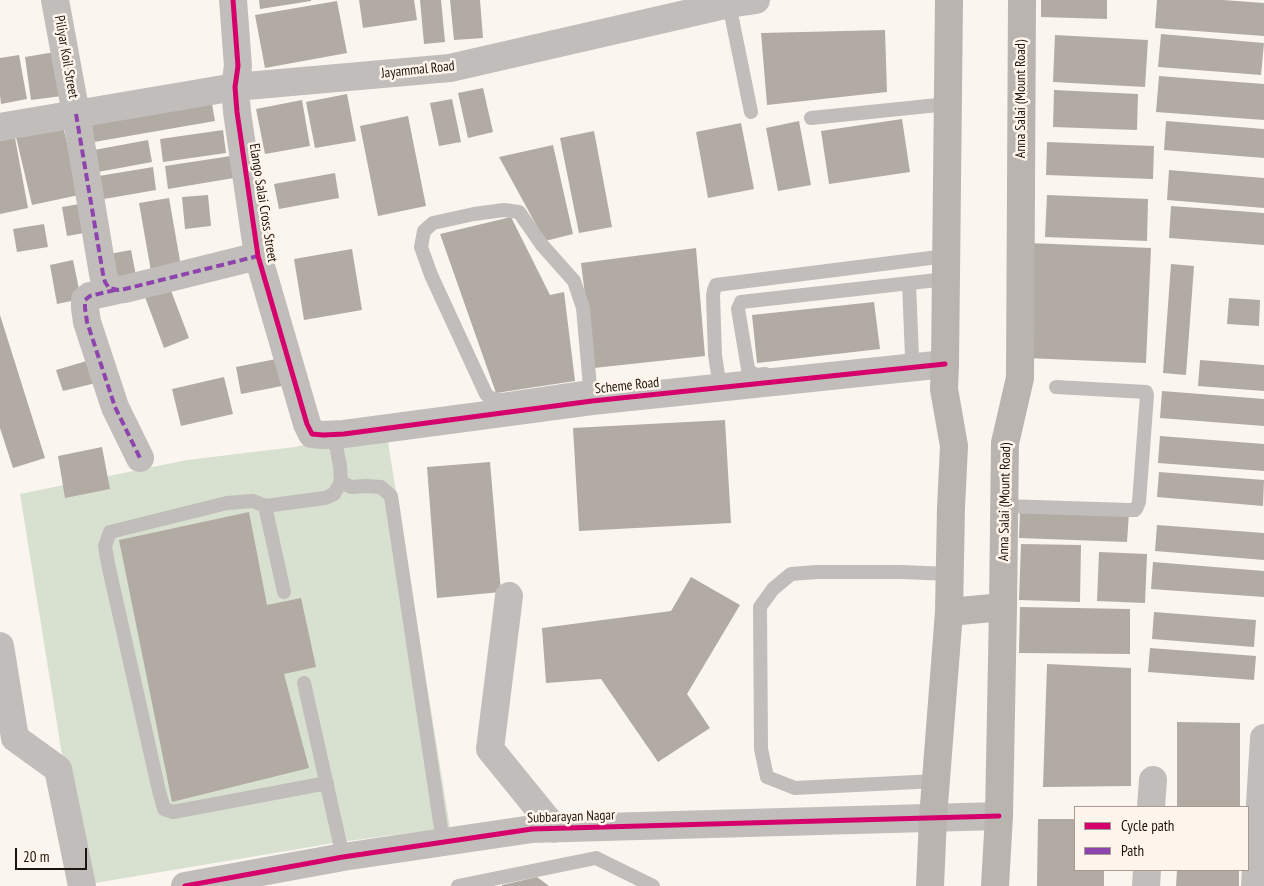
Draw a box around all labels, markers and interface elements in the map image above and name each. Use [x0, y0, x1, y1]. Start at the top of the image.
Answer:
street label: Piliyar Koil Street [50, 14, 82, 100]
street label: Anna Salai (Mount Road) [1013, 40, 1029, 158]
street label: Jayammal Road [380, 58, 456, 82]
street label: Elango Salai Cross Street [245, 142, 281, 264]
street label: Scheme Road [594, 374, 660, 398]
street label: Anna Salai (Mount Road) [996, 443, 1014, 561]
legend [1074, 806, 1249, 871]
street label: Subbarayan Nagar [527, 807, 615, 827]
text: Cycle path [1121, 816, 1174, 835]
scale bar [18, 838, 90, 870]
text: Path [1121, 841, 1144, 860]
text: 20 m [23, 847, 49, 866]

